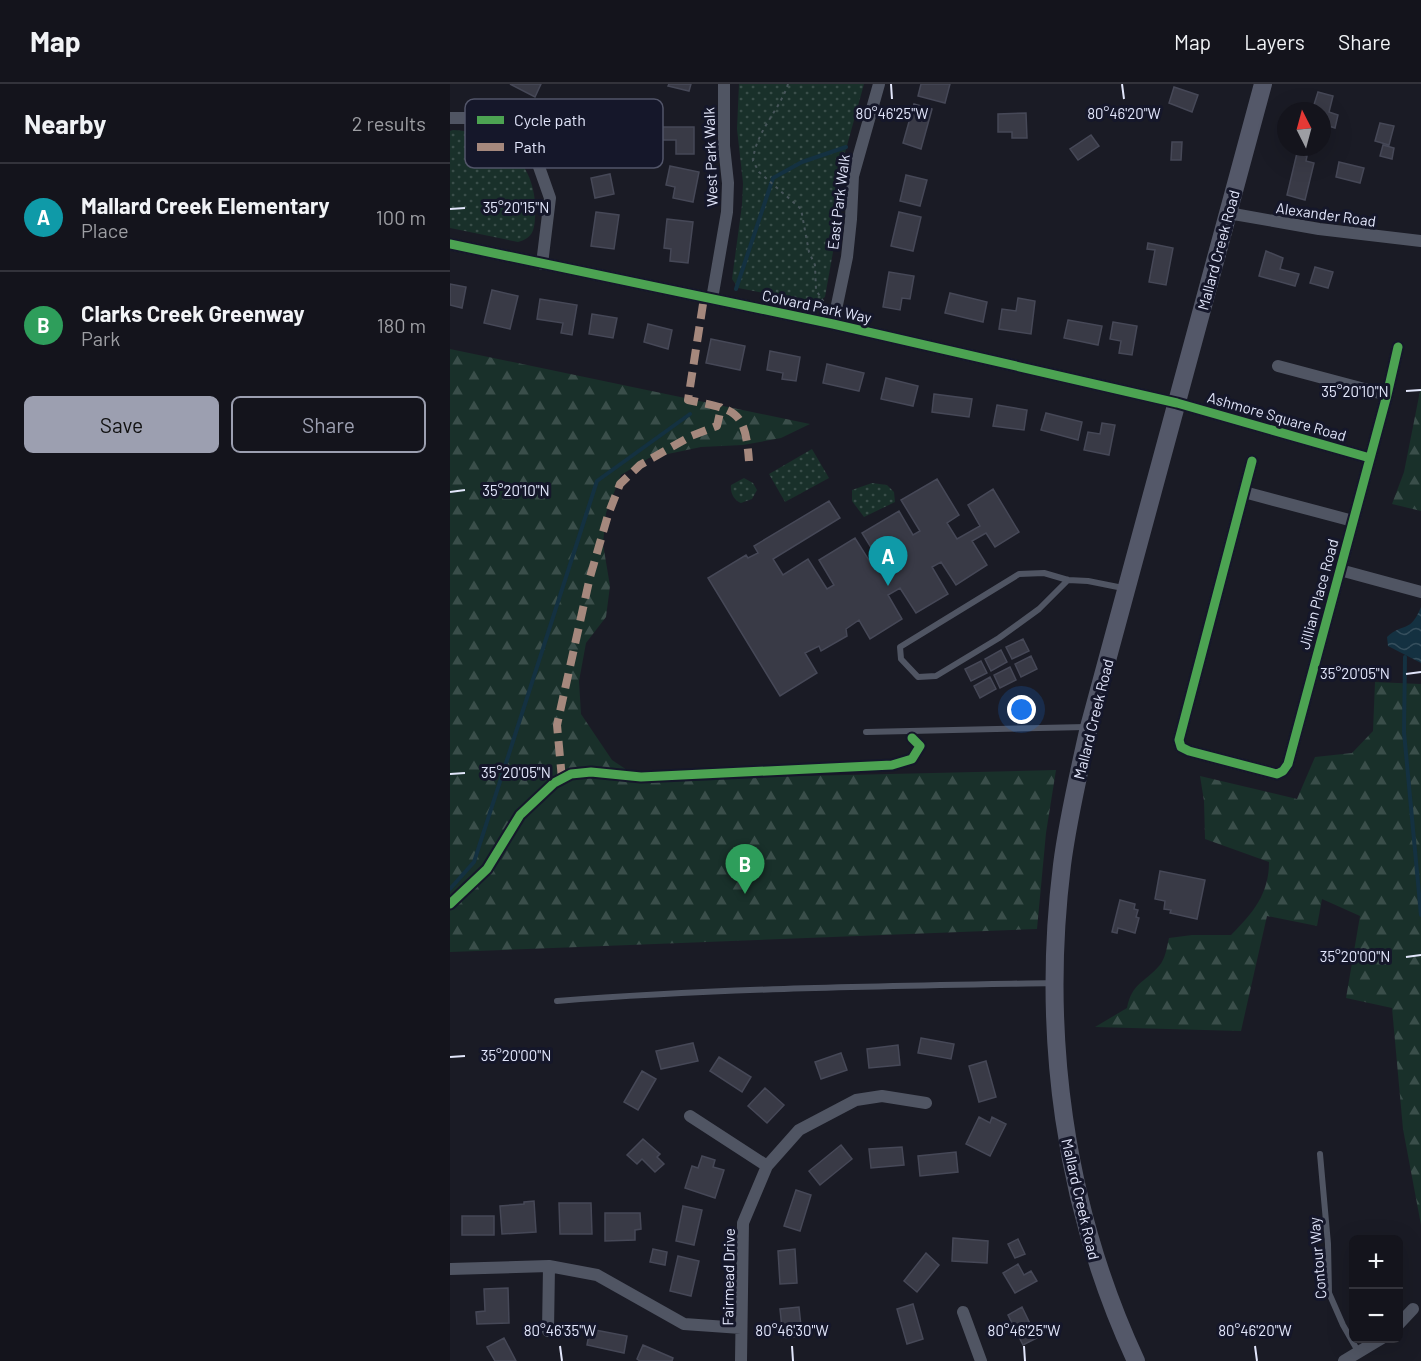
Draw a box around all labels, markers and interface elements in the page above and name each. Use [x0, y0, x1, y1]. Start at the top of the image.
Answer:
text: Map [30, 24, 81, 58]
text: Map [1174, 29, 1211, 54]
text: Layers [1244, 29, 1305, 54]
text: Share [1338, 29, 1391, 54]
legend [465, 99, 663, 168]
north arrow [1277, 102, 1331, 156]
text: 80°46'25"W [856, 104, 928, 122]
text: 80°46'20"W [1087, 104, 1161, 122]
street label: West Park Walk [699, 106, 721, 207]
text: Nearby [24, 108, 106, 139]
text: Cycle path [514, 110, 586, 129]
text: 2 results [352, 111, 426, 135]
text: Path [514, 137, 546, 156]
street label: East Park Walk [823, 153, 853, 251]
street label: Mallard Creek Road [1193, 188, 1243, 312]
text: Mallard Creek Elementary [81, 192, 330, 218]
text: 35°20'15"N [483, 198, 549, 216]
street label: Alexander Road [1275, 198, 1377, 230]
text: A [37, 205, 50, 229]
text: 100 m [376, 205, 426, 229]
text: Place [81, 218, 129, 242]
street label: Colvard Park Way [761, 286, 873, 326]
text: Clarks Creek Greenway [81, 300, 305, 326]
text: B [37, 313, 50, 337]
text: 180 m [377, 313, 426, 337]
text: Park [81, 326, 120, 350]
text: 35°20'10"N [1321, 382, 1389, 400]
street label: Ashmore Square Road [1206, 388, 1348, 444]
button: Save [24, 396, 219, 453]
button: Share [231, 396, 426, 453]
text: 35°20'10"N [482, 481, 550, 499]
pin: A [868, 536, 908, 586]
street label: Jillian Place Road [1295, 537, 1341, 651]
street label: Mallard Creek Road [1069, 657, 1117, 781]
text: 35°20'05"N [1320, 664, 1390, 682]
your location [1007, 695, 1036, 724]
text: 35°20'05"N [481, 763, 551, 781]
pin: B [726, 844, 764, 894]
text: 35°20'00"N [1320, 947, 1390, 965]
text: 35°20'00"N [481, 1046, 551, 1064]
street label: Mallard Creek Road [1058, 1137, 1104, 1261]
street label: Contour Way [1304, 1216, 1330, 1300]
street label: Fairmead Drive [718, 1228, 738, 1326]
map controls [1349, 1235, 1403, 1343]
button: + [1349, 1235, 1403, 1289]
button: − [1349, 1289, 1403, 1343]
text: 80°46'35"W [524, 1321, 596, 1339]
text: 80°46'30"W [755, 1321, 829, 1339]
text: 80°46'25"W [988, 1321, 1060, 1339]
text: 80°46'20"W [1218, 1321, 1292, 1339]

